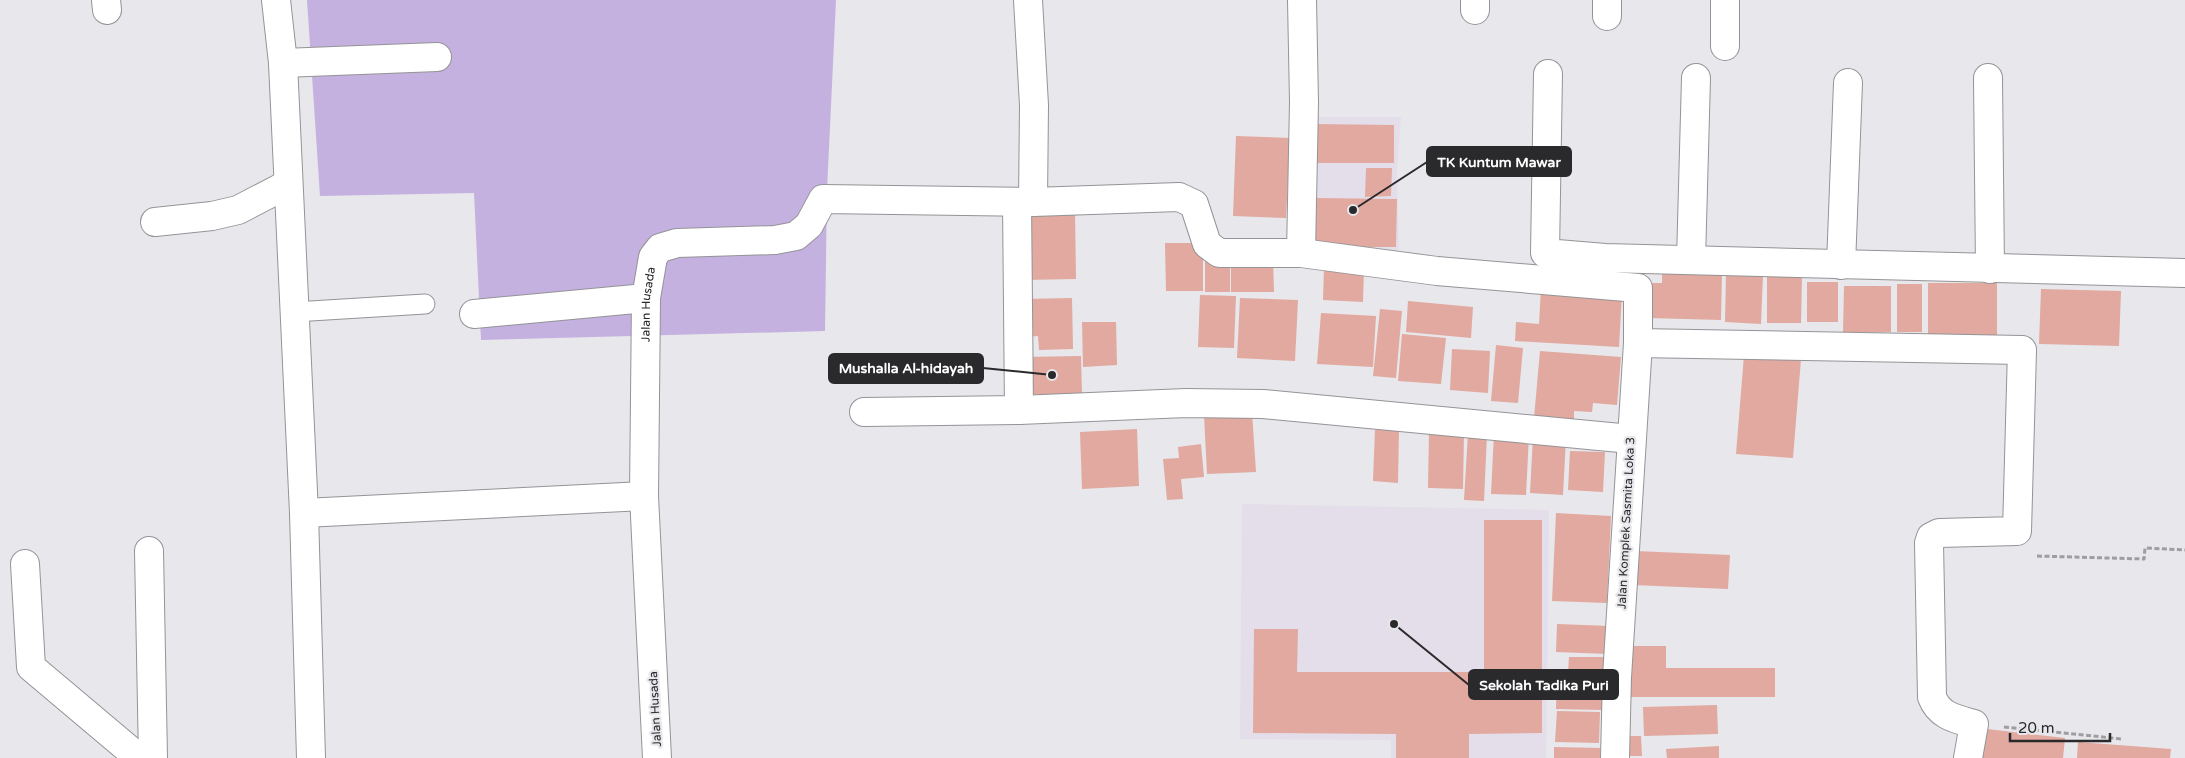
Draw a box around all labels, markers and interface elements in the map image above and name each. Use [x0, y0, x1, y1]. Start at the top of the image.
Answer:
callout: TK Kuntum Mawar [1427, 147, 1571, 176]
text: TK Kuntum Mawar [1436, 154, 1561, 171]
street label: Jalan Husada [639, 266, 658, 342]
callout: Mushalla Al-hidayah [829, 354, 983, 383]
text: Mushalla Al-hidayah [839, 360, 973, 377]
street label: Jalan Komplek Sasmita Loka 3 [1615, 437, 1637, 609]
callout: Sekolah Tadika Puri [1469, 670, 1618, 699]
street label: Jalan Husada [646, 671, 664, 747]
text: Sekolah Tadika Puri [1479, 677, 1609, 694]
scale bar [2010, 710, 2110, 742]
text: 20 m [2018, 719, 2055, 737]

